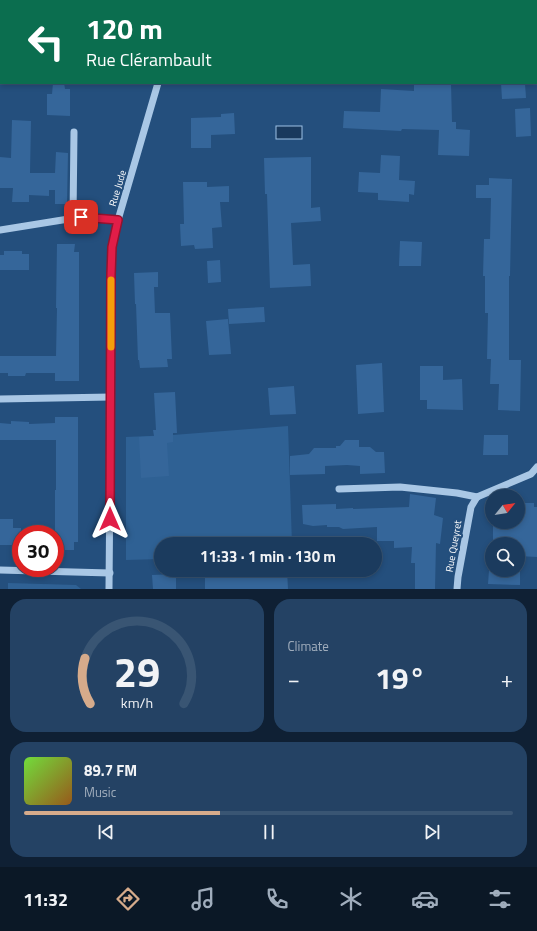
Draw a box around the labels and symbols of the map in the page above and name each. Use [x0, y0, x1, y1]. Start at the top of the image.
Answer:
street label: Rue Jude [105, 168, 130, 208]
pin [64, 200, 98, 234]
north arrow [485, 489, 525, 529]
position arrow [89, 498, 131, 540]
street label: Rue Queyret [442, 519, 466, 573]
speed limit sign: 30 [12, 525, 64, 577]

